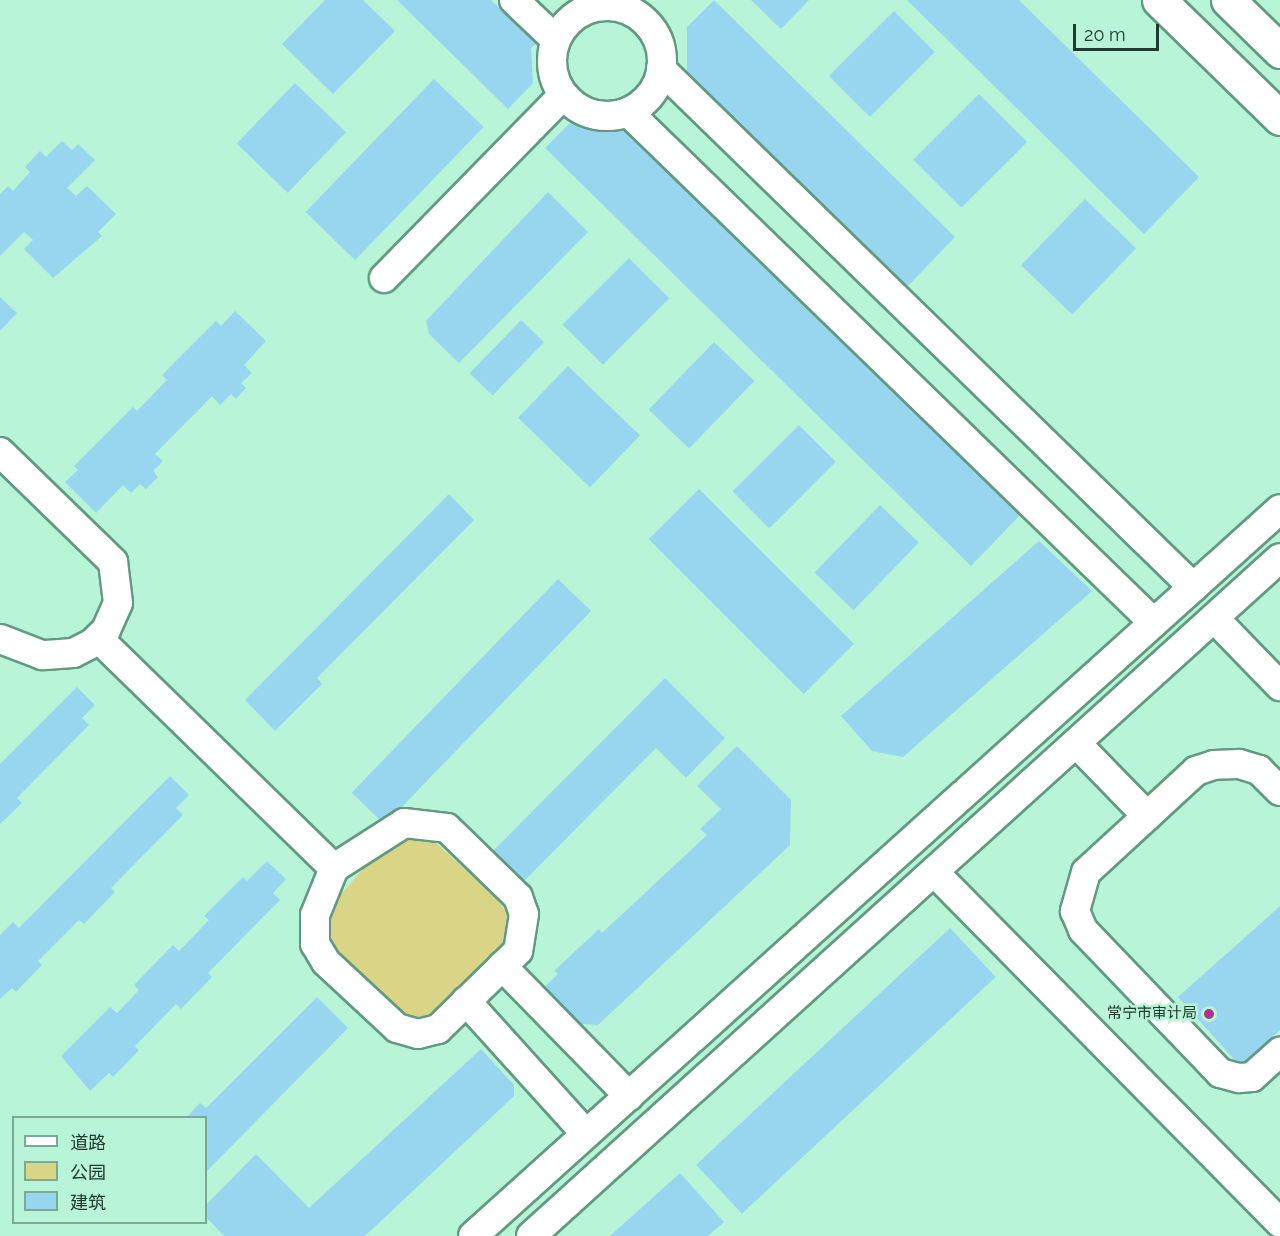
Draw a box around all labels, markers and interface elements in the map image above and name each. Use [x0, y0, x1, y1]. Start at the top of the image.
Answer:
scale bar [1076, 12, 1162, 50]
text: 20 m [1084, 24, 1126, 45]
place label: 常宁市审计局 [1107, 1005, 1197, 1023]
marker: 常宁市审计局 [1202, 1007, 1216, 1021]
legend [12, 1116, 207, 1224]
text: 道路 [70, 1132, 106, 1153]
text: 公园 [70, 1162, 106, 1183]
text: 建筑 [70, 1192, 106, 1213]

